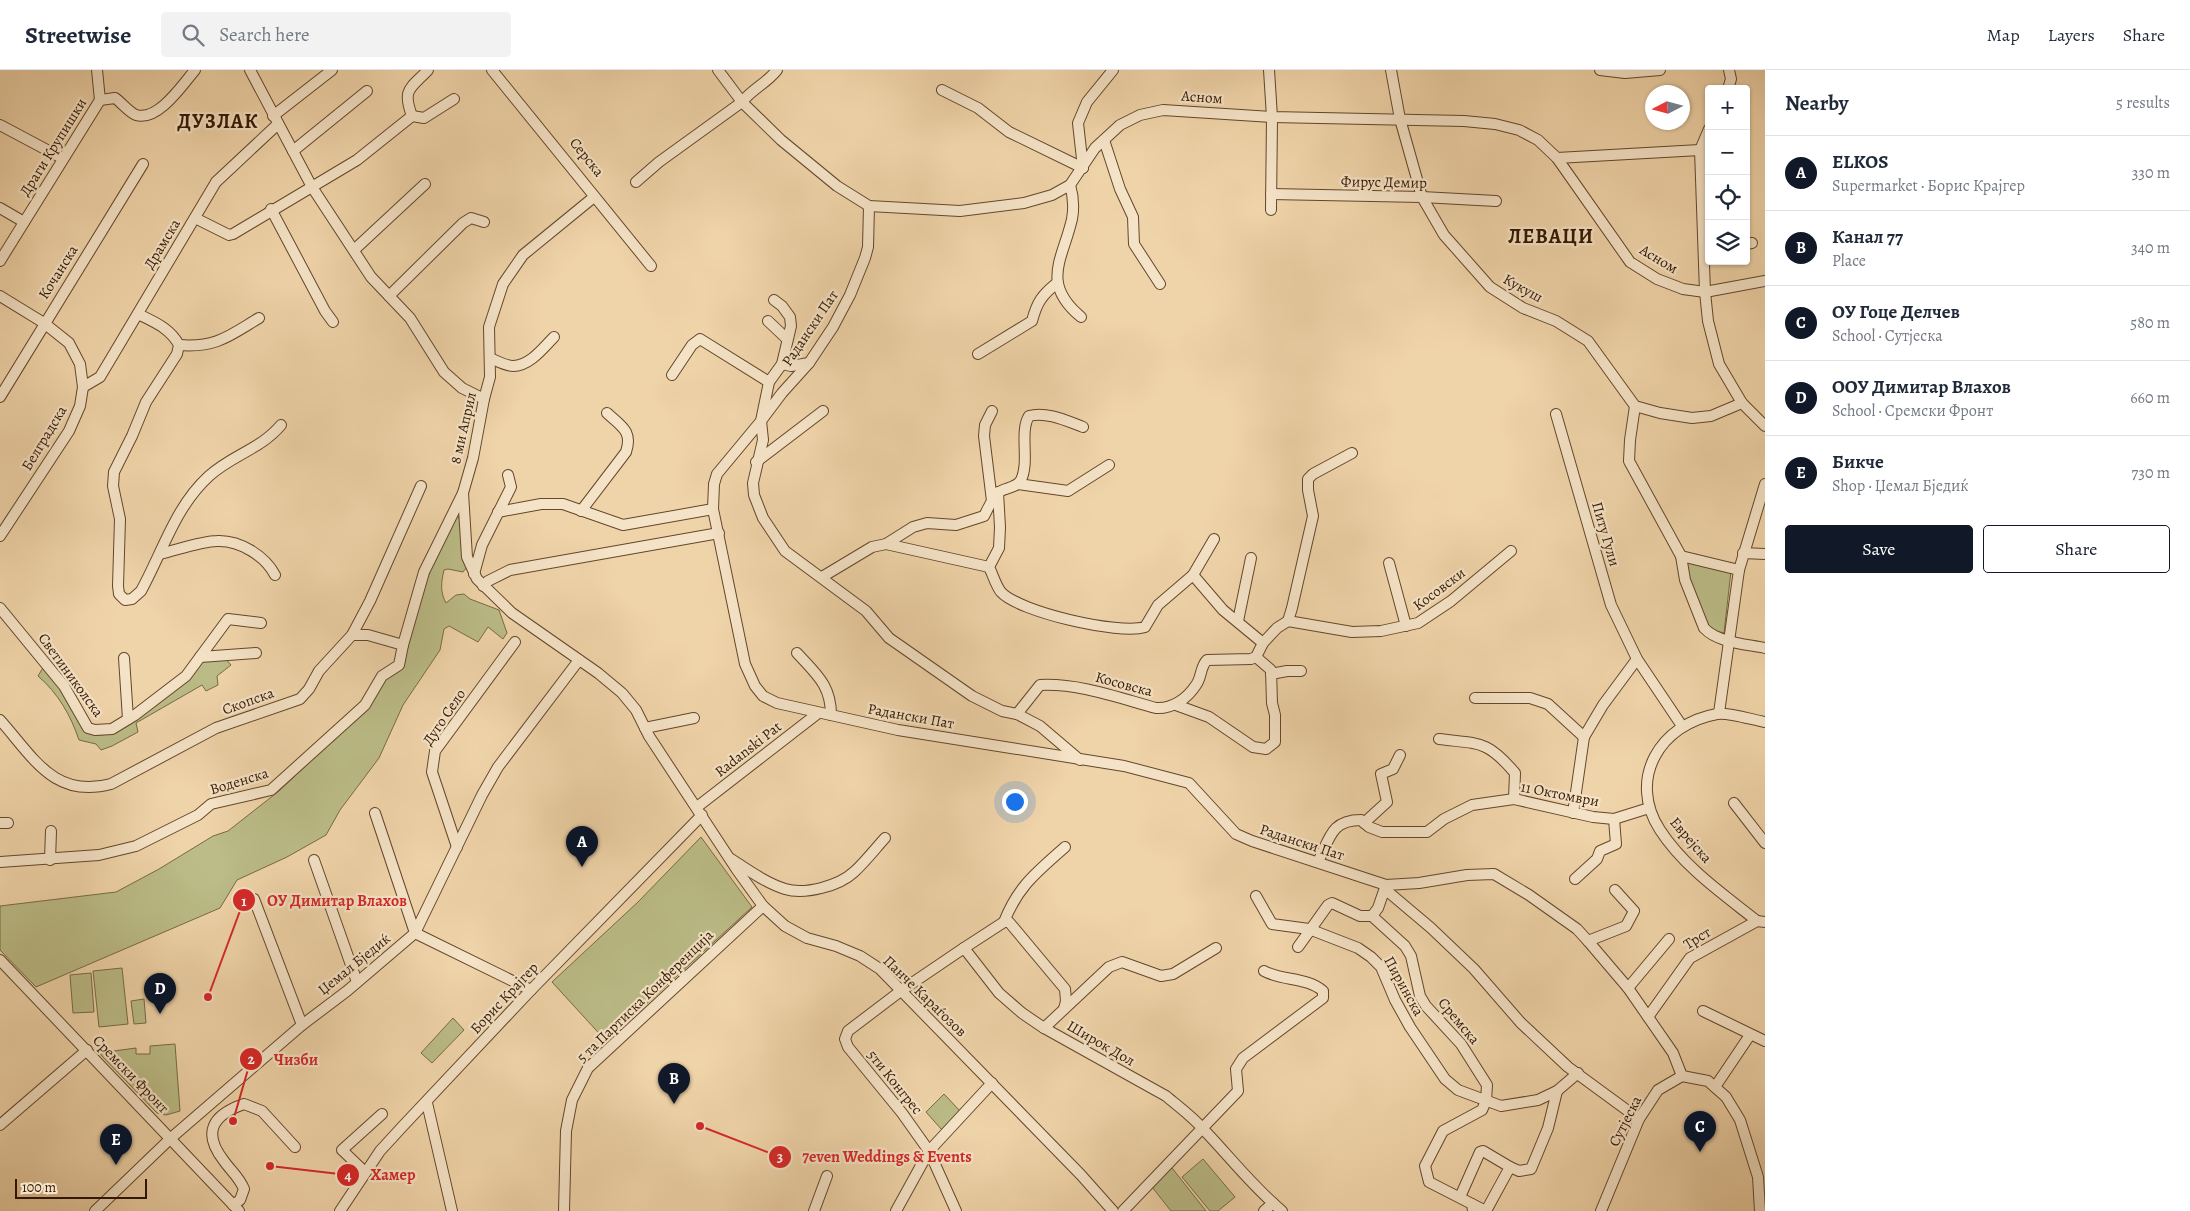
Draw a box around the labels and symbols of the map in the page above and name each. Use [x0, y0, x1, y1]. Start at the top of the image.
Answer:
north arrow [1645, 85, 1690, 130]
street label: Асном [1180, 86, 1223, 108]
street label: Драги Крупишки [15, 94, 91, 200]
district label: ДУЗЛАК [177, 108, 259, 135]
street label: Серска [565, 133, 609, 181]
street label: Фирус Демир [1341, 171, 1427, 193]
street label: Драмска [139, 215, 185, 273]
district label: ЛЕВАЦИ [1508, 223, 1594, 250]
street label: Асном [1635, 239, 1682, 278]
street label: Кочанска [34, 241, 83, 303]
street label: Кукуш [1499, 269, 1547, 307]
street label: Радански Пат [777, 286, 843, 370]
street label: 8 ми Април [445, 390, 481, 466]
street label: Белградска [17, 402, 71, 474]
street label: Питу Гули [1587, 499, 1625, 569]
street label: Косовски [1409, 563, 1469, 615]
street label: Светиниколска [34, 629, 108, 721]
street label: Косовска [1093, 667, 1155, 701]
street label: Скопска [219, 682, 277, 720]
street label: Дуго Село [418, 685, 470, 749]
street label: Радански Пат [866, 699, 956, 734]
street label: Radanski Pat [710, 717, 786, 781]
street label: Воденска [207, 763, 271, 799]
street label: 11 Октомври [1519, 777, 1601, 811]
your location [1002, 789, 1028, 815]
street label: Еврејска [1665, 813, 1717, 867]
street label: Радански Пат [1257, 819, 1347, 865]
pin: A [566, 826, 598, 867]
callout: ОУ Димитар Влахов [232, 885, 417, 916]
text: ОУ Димитар Влахов [267, 890, 407, 912]
text: 1 [241, 891, 247, 911]
street label: Трст [1679, 922, 1715, 954]
street label: 5 та Партиска Конференција [572, 925, 718, 1067]
street label: Џемал Бједиќ [314, 928, 395, 999]
street label: Панче Караѓозов [879, 951, 971, 1041]
street label: Пиринска [1379, 952, 1429, 1020]
street label: Борис Крајгер [465, 958, 543, 1038]
pin: D [144, 973, 176, 1014]
street label: Сремска [1434, 993, 1484, 1049]
street label: Широк Дол [1063, 1015, 1139, 1071]
street label: Сремски Фронт [88, 1030, 174, 1118]
callout: Чизби [239, 1044, 328, 1075]
street label: 5ти Конгрес [863, 1045, 927, 1119]
text: 2 [247, 1049, 255, 1069]
text: Чизби [274, 1049, 318, 1071]
pin: B [658, 1063, 690, 1104]
street label: Сутјеска [1604, 1092, 1646, 1150]
pin: C [1684, 1111, 1716, 1152]
pin: E [100, 1124, 132, 1165]
callout: 7even Weddings & Events [768, 1141, 982, 1172]
text: 7even Weddings & Events [802, 1146, 972, 1168]
text: 3 [777, 1147, 783, 1167]
callout: Хамер [335, 1159, 426, 1190]
text: Хамер [370, 1164, 416, 1186]
text: 4 [344, 1165, 352, 1185]
scale bar [15, 1176, 148, 1199]

